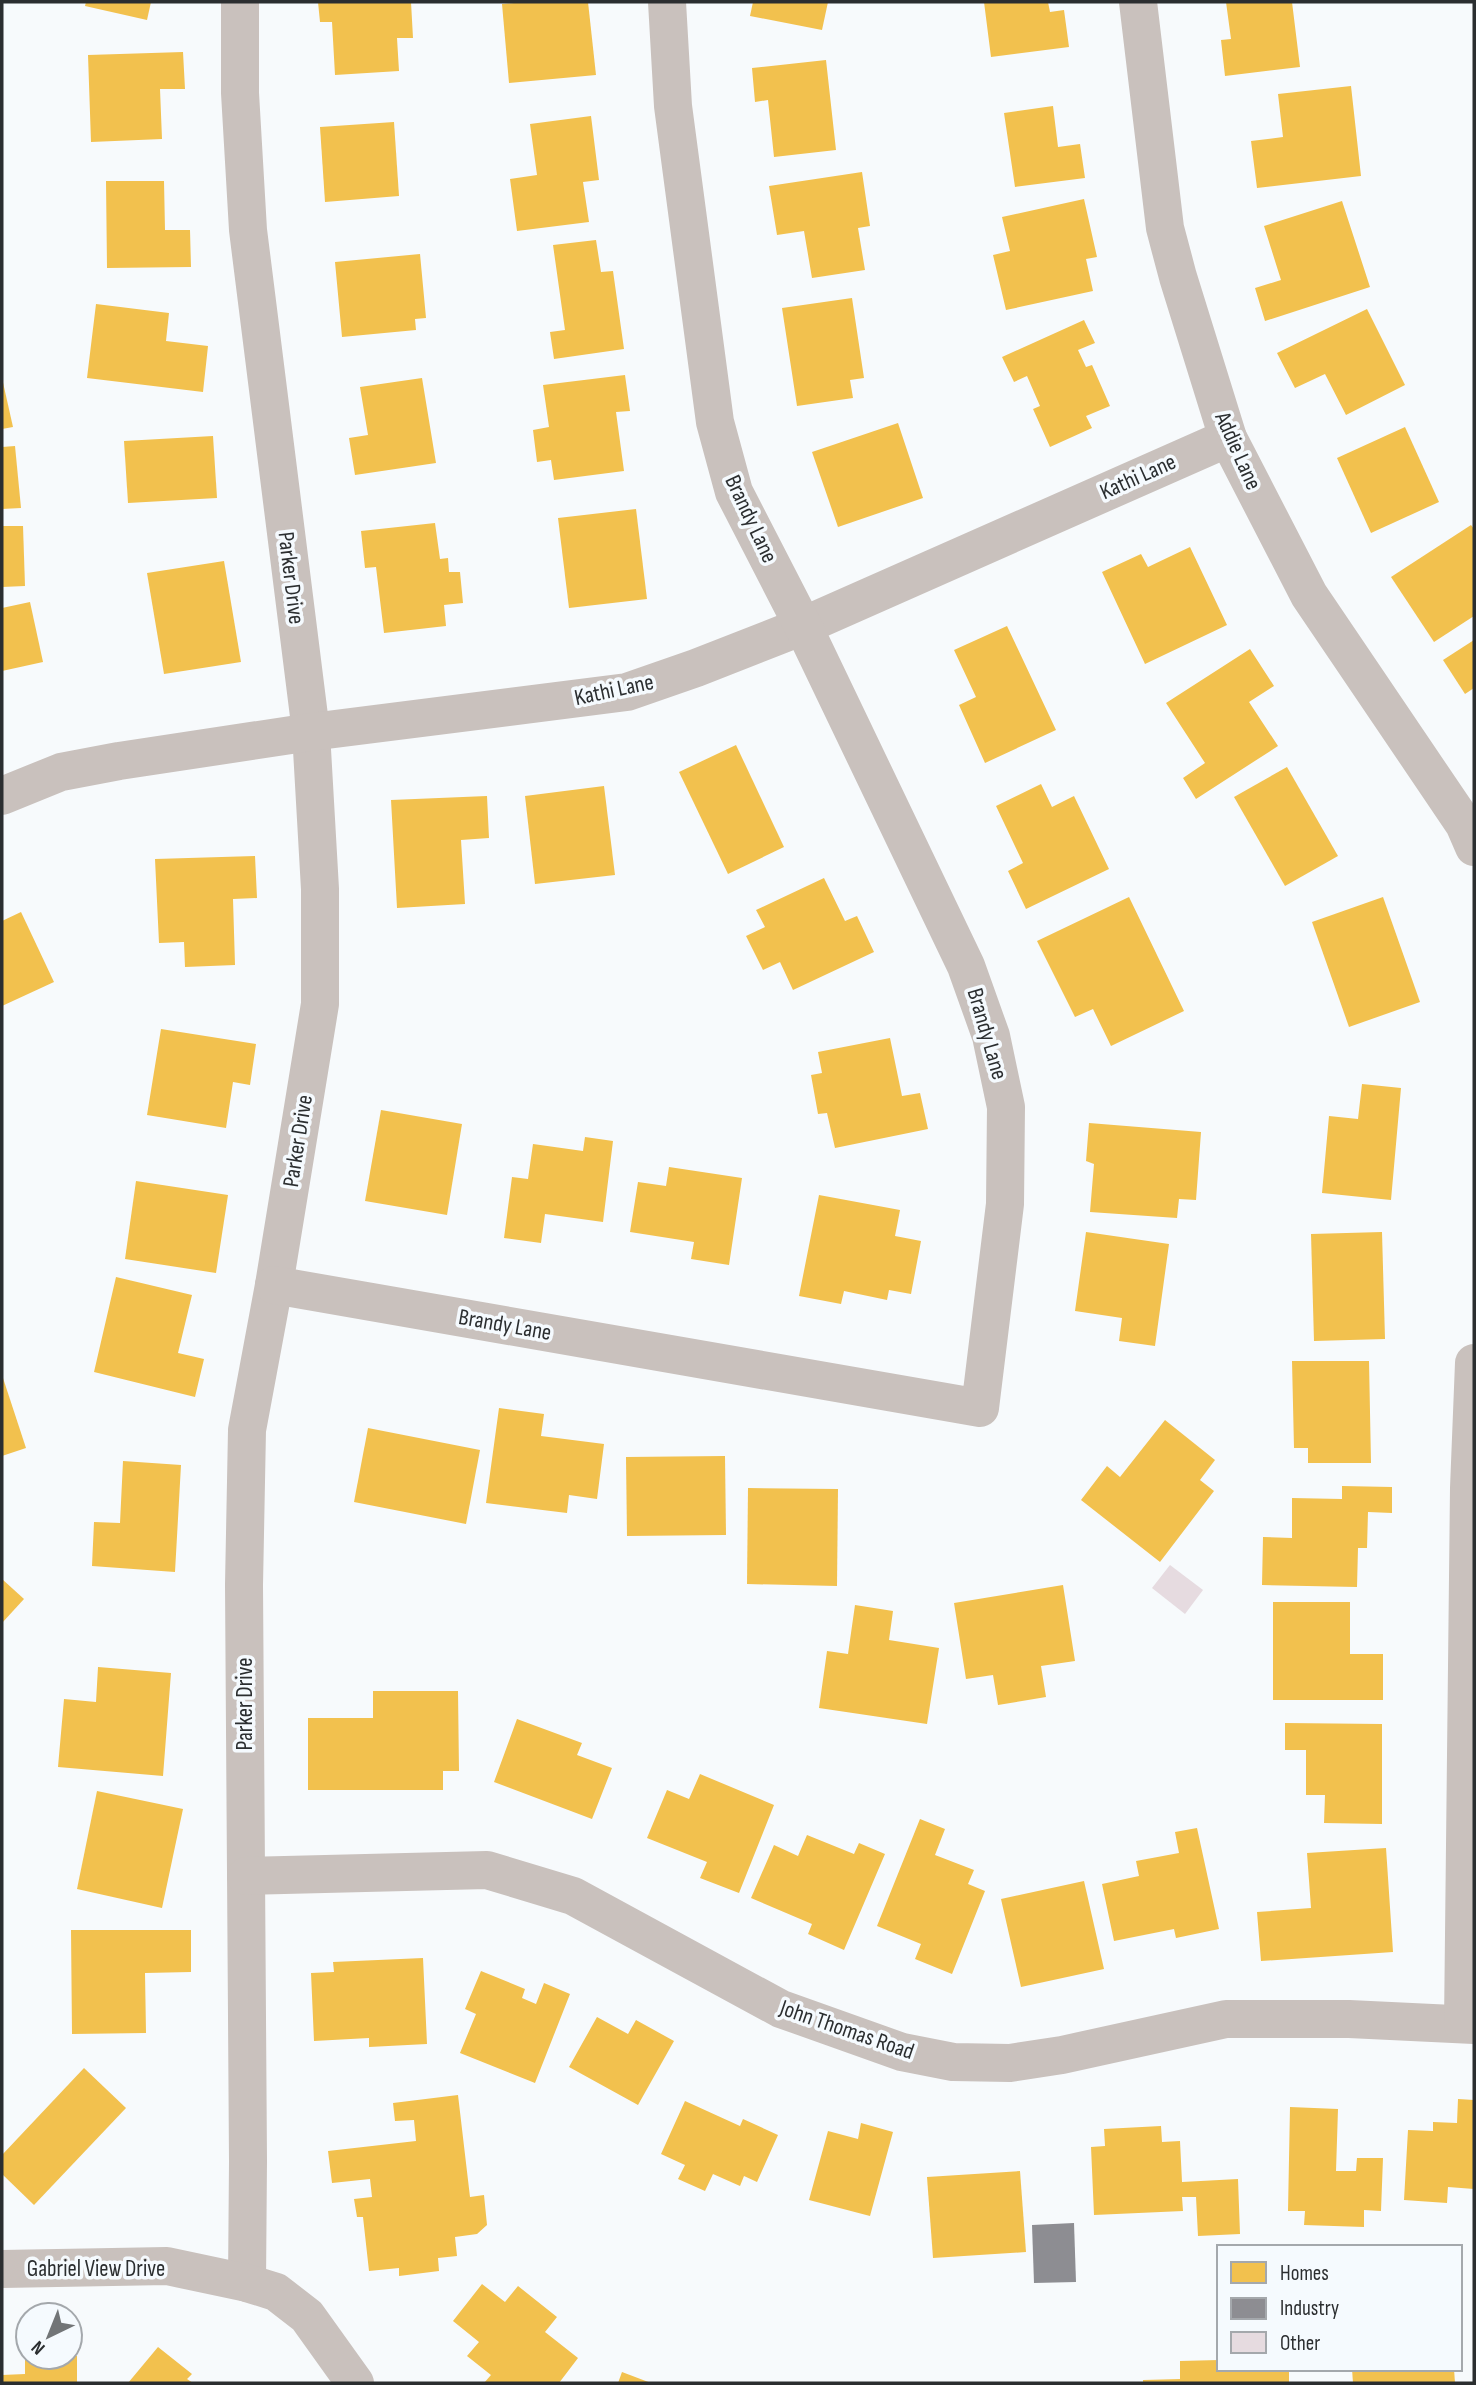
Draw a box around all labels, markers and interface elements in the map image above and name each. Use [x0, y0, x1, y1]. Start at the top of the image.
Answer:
street label: Addie Lane [1208, 407, 1268, 494]
street label: Kathi Lane [1096, 448, 1180, 506]
street label: Brandy Lane [719, 471, 783, 567]
street label: Parker Drive [271, 530, 311, 626]
street label: Kathi Lane [572, 668, 656, 712]
street label: Brandy Lane [961, 985, 1013, 1083]
street label: Parker Drive [277, 1093, 319, 1189]
street label: Brandy Lane [456, 1303, 554, 1347]
street label: Parker Drive [231, 1658, 259, 1750]
street label: John Thomas Road [775, 1994, 918, 2066]
legend [1217, 2245, 1462, 2371]
street label: Gabriel View Drive [27, 2255, 165, 2283]
text: Homes [1280, 2261, 1329, 2286]
text: Industry [1280, 2296, 1339, 2321]
north arrow [14, 2301, 84, 2371]
text: Other [1280, 2331, 1320, 2356]
text: N [27, 2335, 50, 2359]

